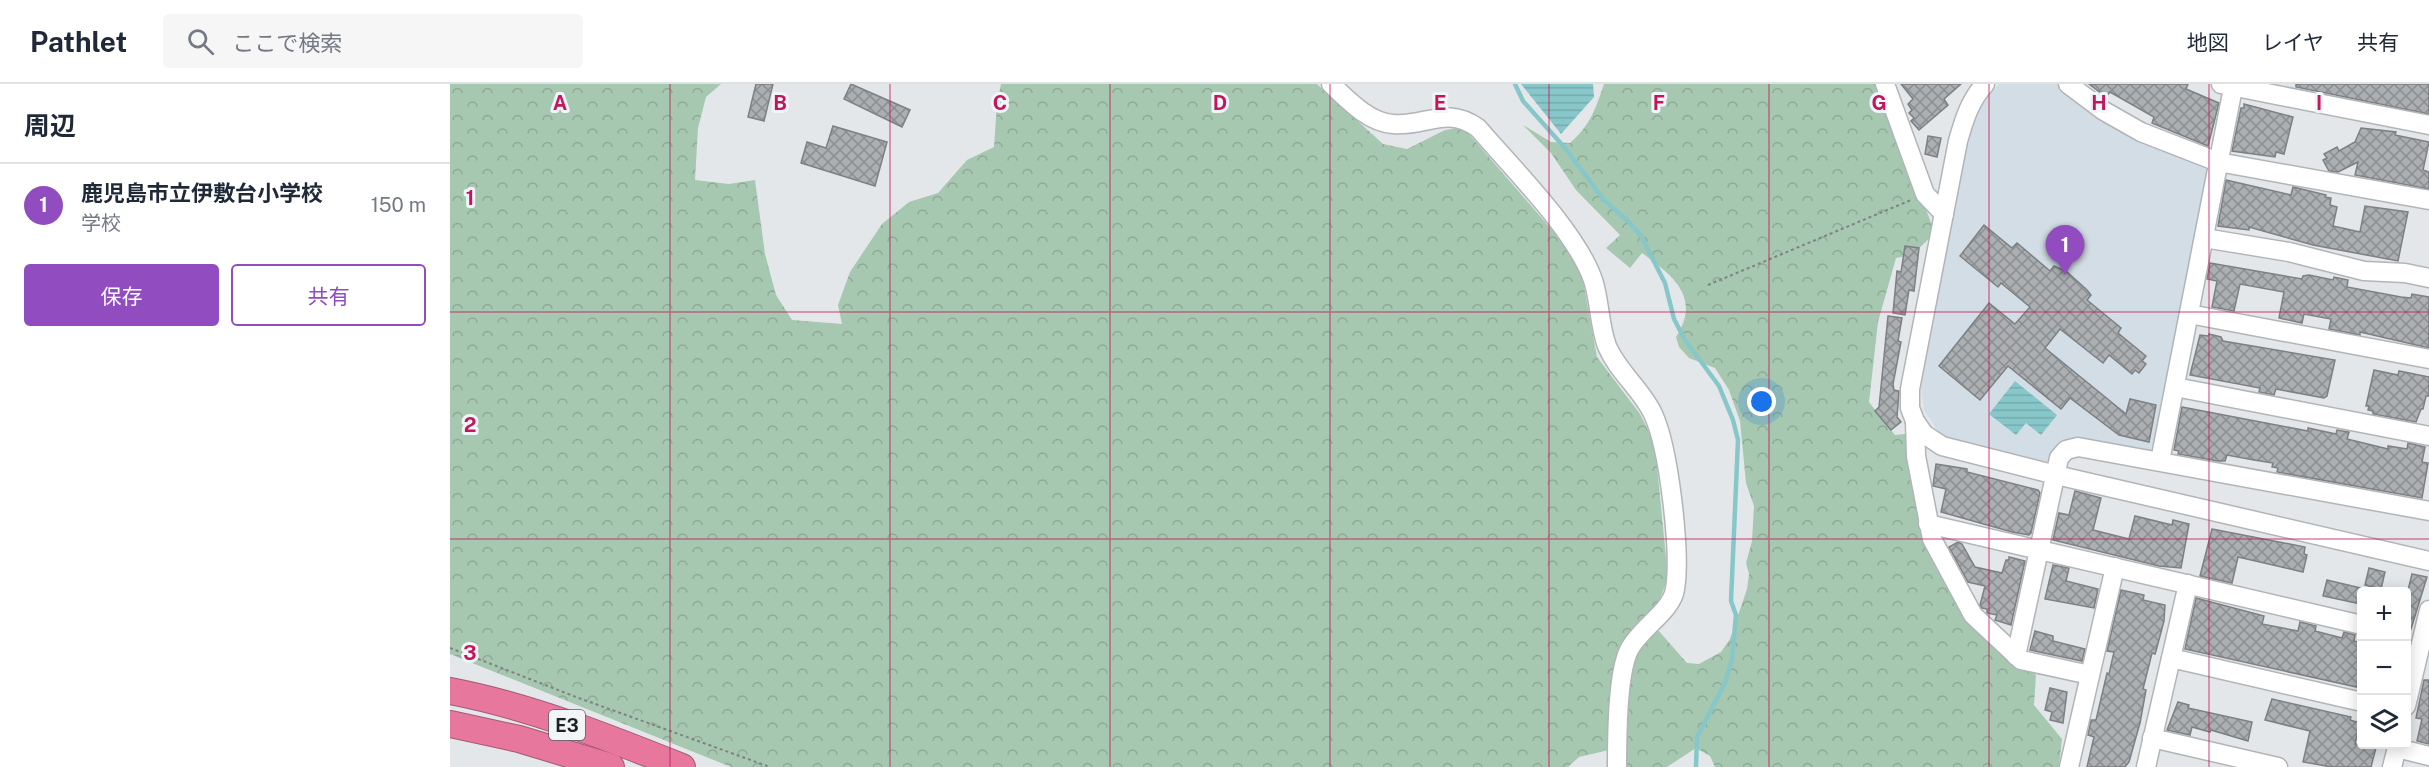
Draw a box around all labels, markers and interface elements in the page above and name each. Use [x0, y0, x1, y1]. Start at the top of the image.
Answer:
search box [163, 14, 583, 68]
text: Pathlet [30, 25, 127, 58]
icon: search [184, 25, 217, 58]
text: ここで検索 [232, 30, 342, 56]
text: 地図 [2187, 30, 2229, 55]
text: レイヤ [2262, 30, 2324, 55]
text: 共有 [2357, 30, 2399, 55]
text: A [553, 91, 567, 115]
text: B [773, 91, 787, 115]
text: C [993, 91, 1007, 115]
text: D [1213, 91, 1227, 115]
text: E [1434, 91, 1446, 115]
text: F [1653, 91, 1665, 115]
text: G [1871, 91, 1887, 115]
text: H [2091, 91, 2107, 115]
text: I [2316, 91, 2322, 115]
text: 周辺 [24, 110, 76, 141]
text: 鹿児島市立伊敷台小学校 [81, 180, 323, 206]
text: 1 [466, 186, 474, 210]
text: 1 [39, 193, 48, 217]
text: 150 m [371, 193, 426, 217]
text: 学校 [81, 211, 121, 235]
pin: 1 [2046, 226, 2084, 275]
button: 保存 [24, 264, 219, 326]
button: 共有 [231, 264, 426, 326]
your location [1747, 387, 1776, 416]
text: 2 [464, 413, 476, 437]
map controls [2357, 587, 2411, 749]
button: + [2357, 587, 2411, 641]
text: 3 [463, 641, 477, 665]
button: − [2357, 641, 2411, 695]
button: layers [2357, 695, 2411, 749]
road number: E3 [549, 710, 585, 740]

